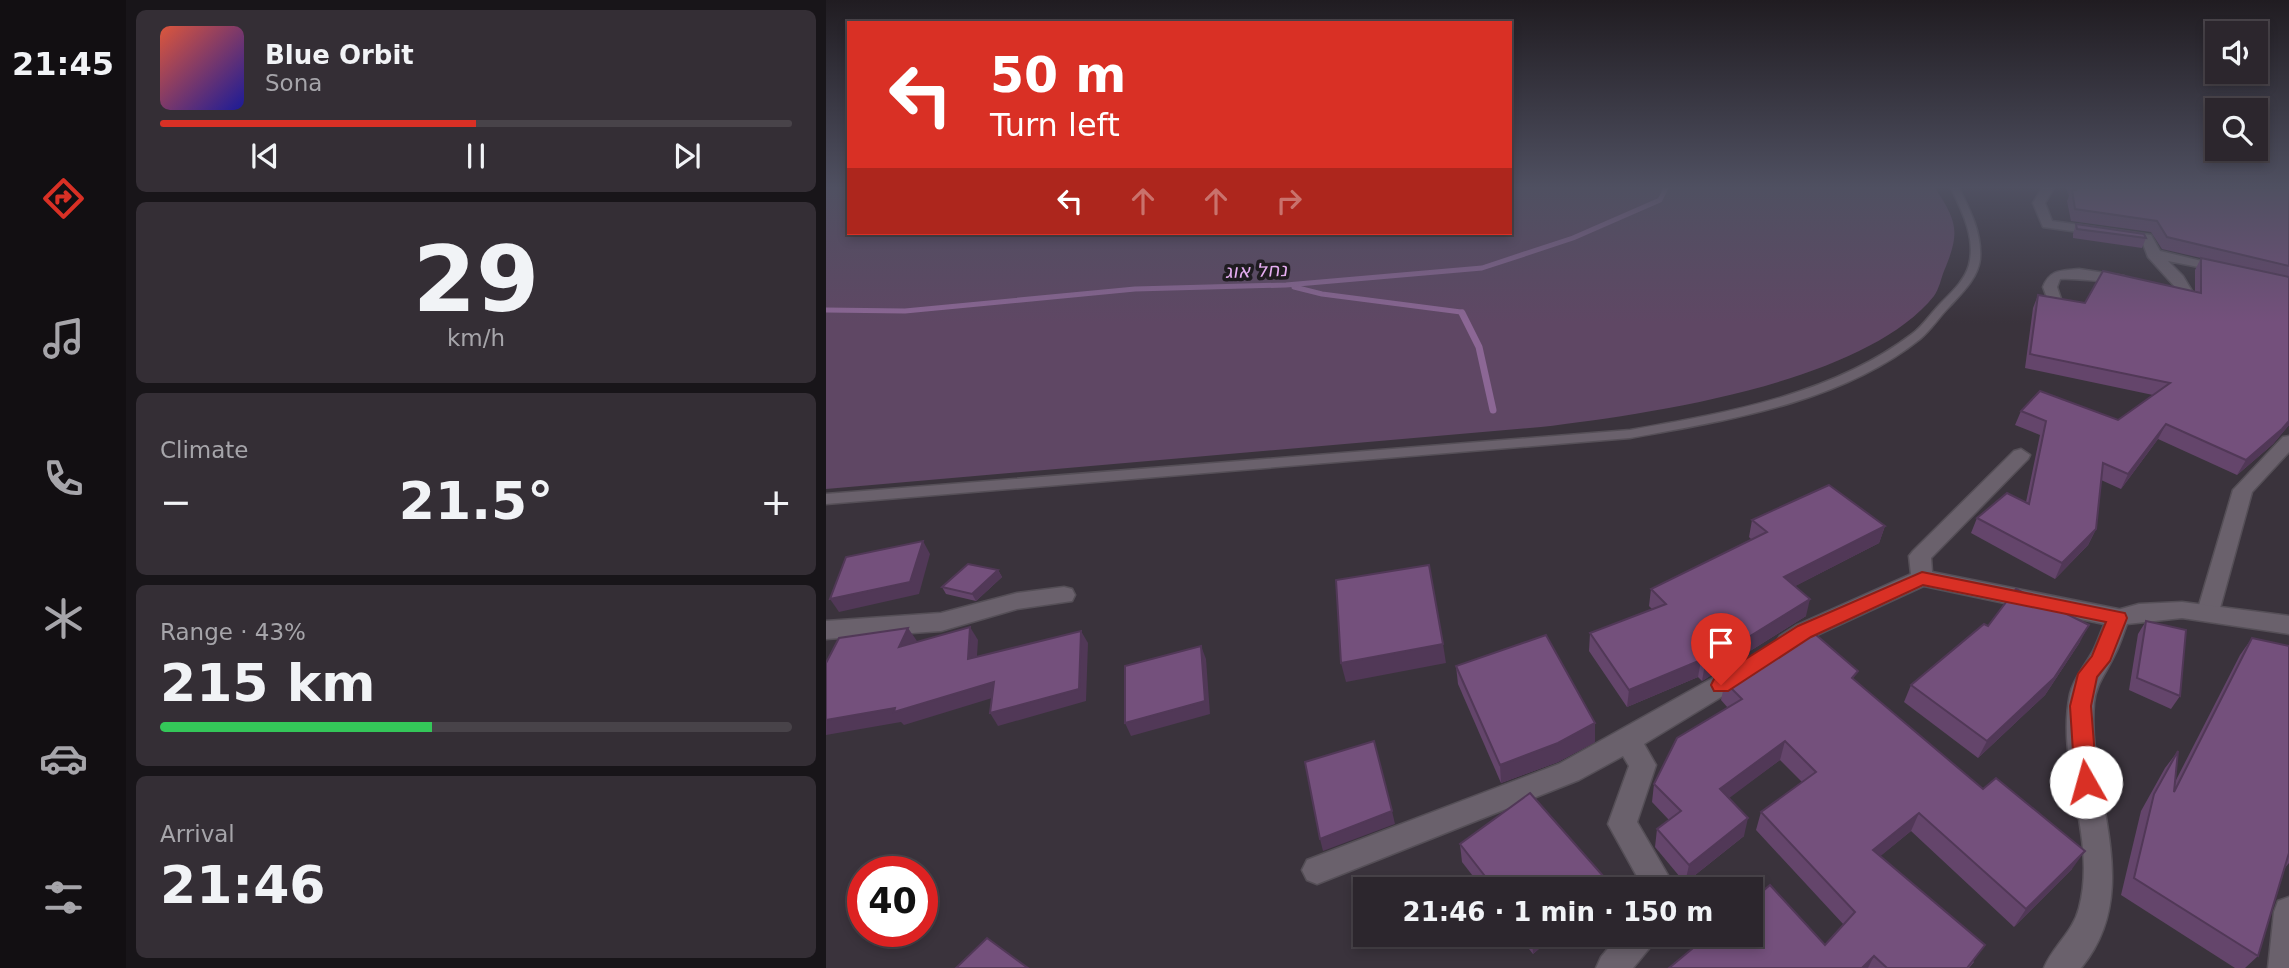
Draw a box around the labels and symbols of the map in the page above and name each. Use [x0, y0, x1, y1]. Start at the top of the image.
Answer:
water label: נחל אוג [1224, 258, 1288, 282]
pin [1691, 613, 1751, 685]
position arrow [2049, 745, 2123, 819]
speed limit sign: 40 [847, 856, 938, 947]

